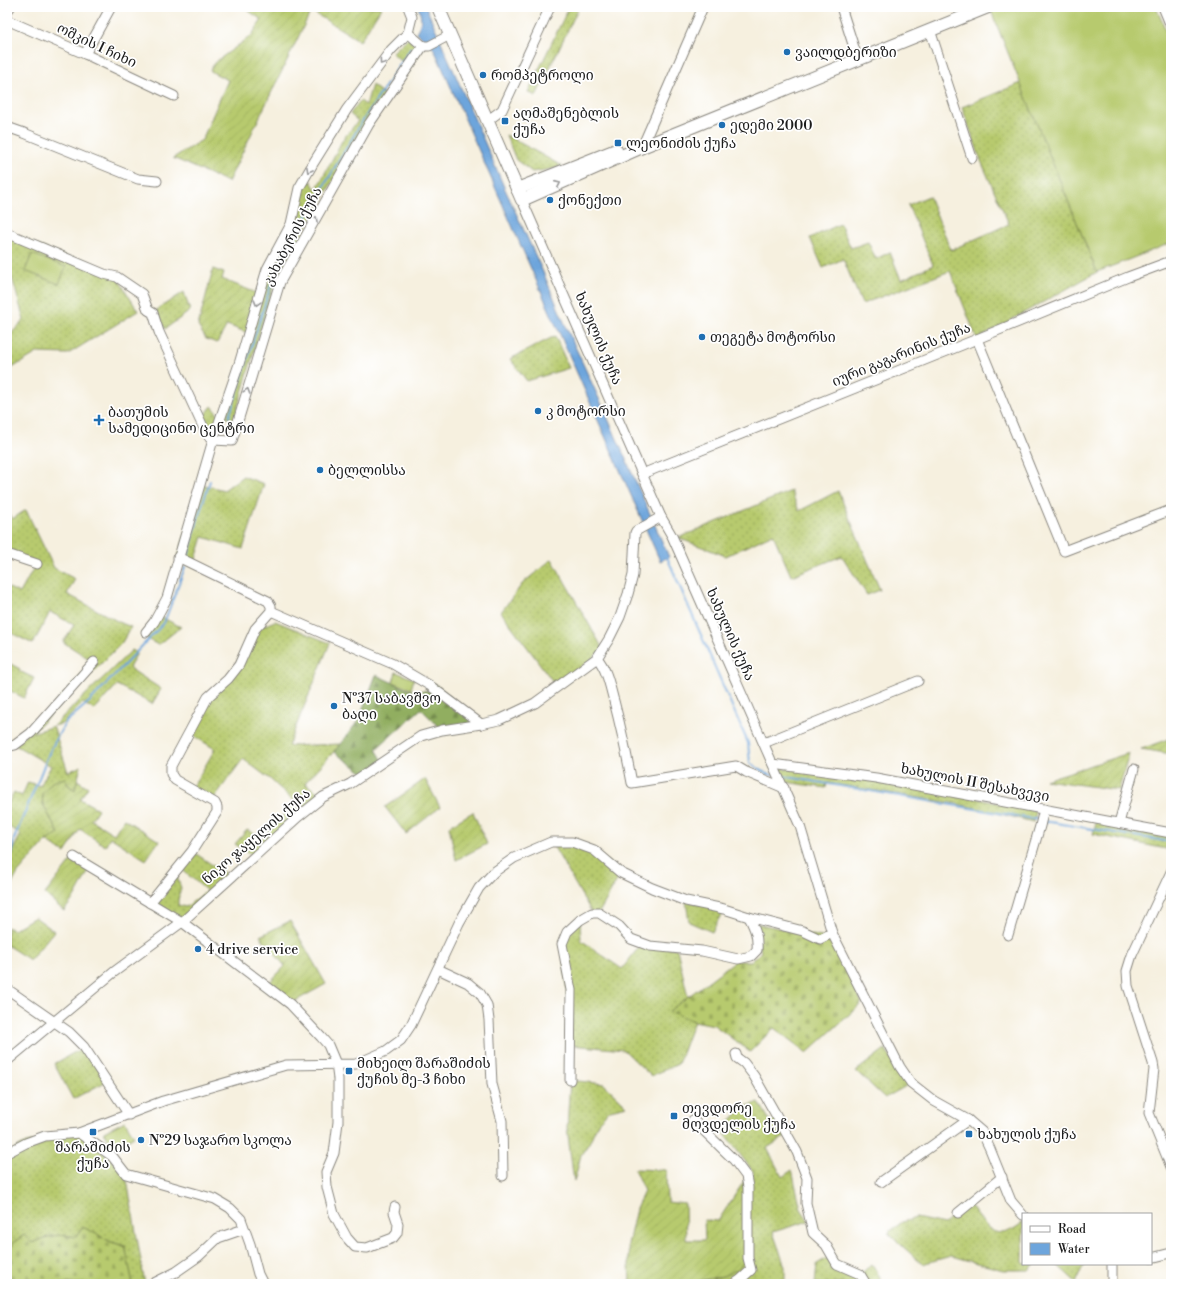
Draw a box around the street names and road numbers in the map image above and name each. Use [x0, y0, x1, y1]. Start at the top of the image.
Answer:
street label: ოშკის I ჩიხი [54, 20, 139, 72]
street label: კახაბერის ქუჩა [259, 184, 327, 289]
street label: ხახულის ქუჩა [570, 289, 626, 388]
street label: იური გაგარინის ქუჩა [829, 319, 973, 391]
street label: ხახულის ქუჩა [702, 585, 759, 684]
street label: ხახულის II შესახვევი [899, 760, 1051, 806]
street label: ნიკო ჯაყელის ქუჩა [199, 785, 315, 889]

